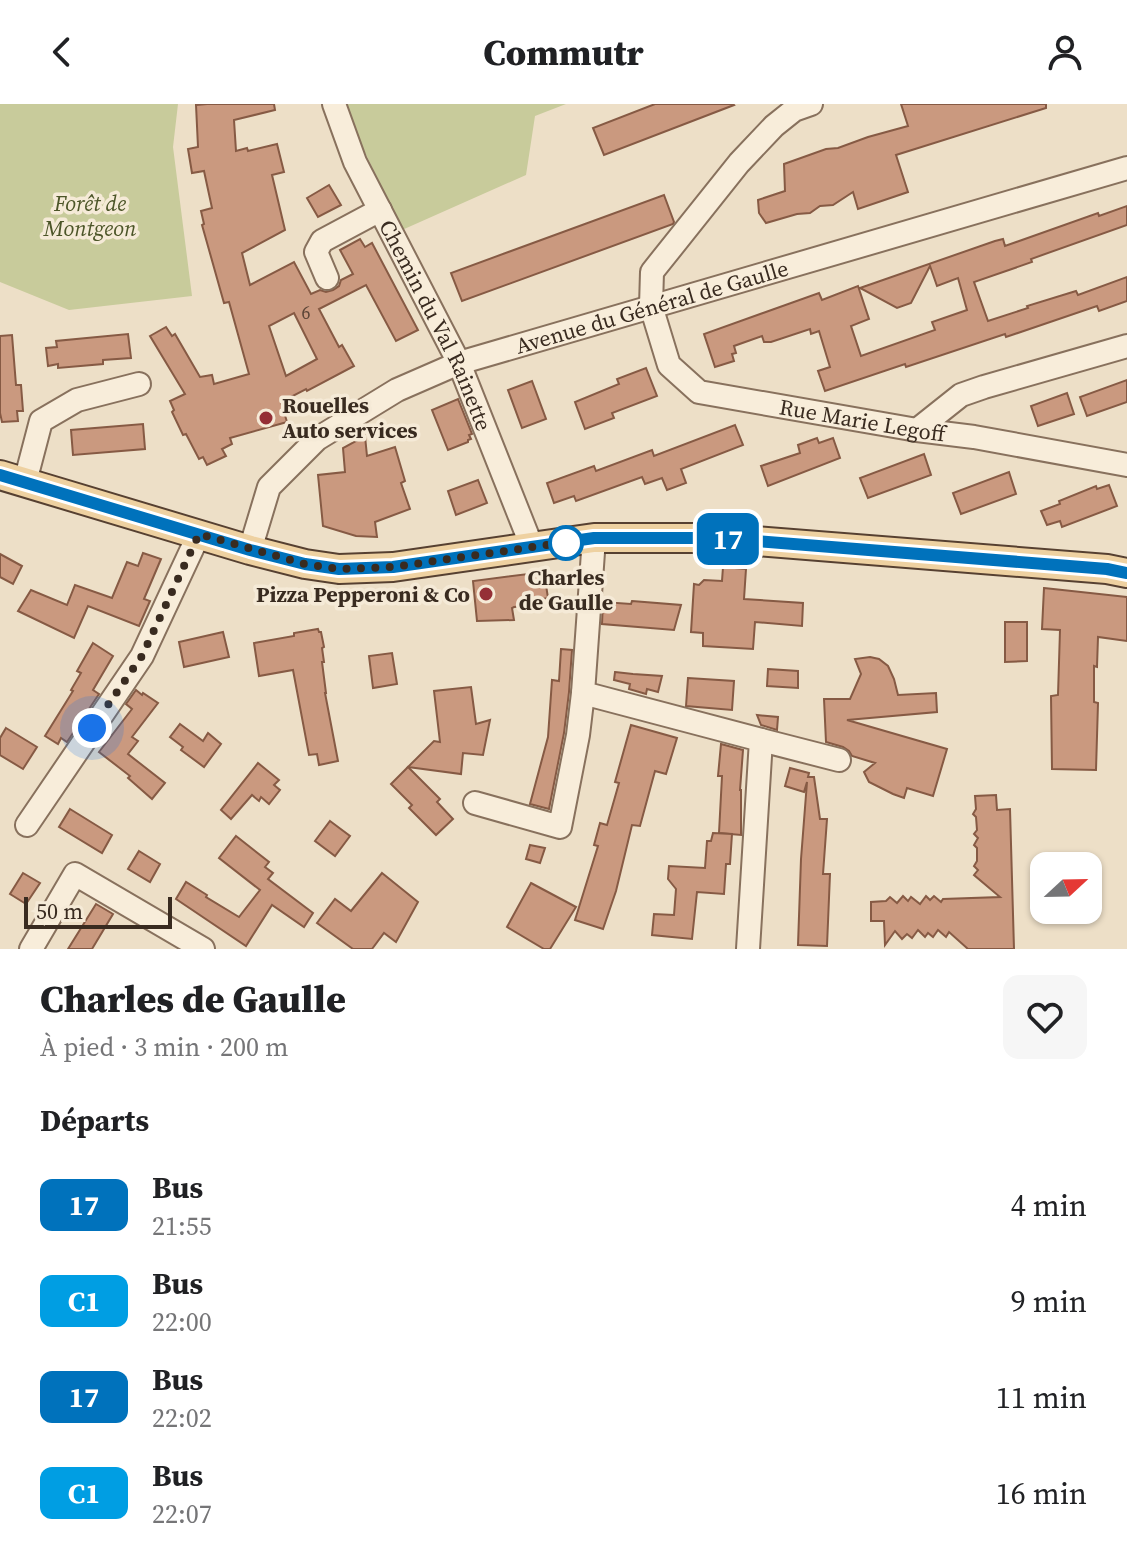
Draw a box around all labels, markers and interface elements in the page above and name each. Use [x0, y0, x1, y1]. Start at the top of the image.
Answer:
text: Commutr [483, 28, 644, 77]
icon: back [40, 30, 84, 74]
icon: person [1043, 30, 1087, 74]
park label: Forêt de Montgeon [43, 188, 137, 243]
street label: Chemin du Val Rainette [372, 214, 499, 435]
street label: Avenue du Général de Gaulle [512, 253, 792, 361]
house number: 6 [302, 300, 311, 325]
place label: Rouelles Auto services [282, 390, 418, 445]
street label: Rue Marie Legoff [777, 391, 950, 449]
marker: Rouelles Auto services [257, 409, 275, 427]
line badge: 17 [692, 513, 764, 565]
text: 17 [713, 520, 743, 558]
marker: Charles de Gaulle [549, 526, 583, 560]
place label: Charles de Gaulle [519, 562, 613, 617]
place label: Pizza Pepperoni & Co [256, 579, 470, 609]
marker: Pizza Pepperoni & Co [477, 585, 495, 603]
your location [72, 708, 112, 748]
north arrow [1030, 852, 1102, 924]
map controls [1030, 852, 1102, 924]
scale bar [24, 893, 172, 929]
text: 50 m [36, 896, 83, 926]
text: Charles de Gaulle [40, 973, 346, 1025]
button: heart [1003, 975, 1087, 1059]
text: À pied · 3 min · 200 m [40, 1029, 289, 1065]
text: Départs [40, 1100, 149, 1141]
text: Bus [152, 1167, 203, 1208]
text: 4 min [1011, 1185, 1087, 1226]
text: 17 [69, 1186, 99, 1224]
text: 21:55 [152, 1208, 212, 1244]
text: Bus [152, 1263, 203, 1304]
text: 9 min [1011, 1281, 1087, 1322]
text: C1 [68, 1282, 100, 1320]
text: 22:00 [152, 1304, 212, 1340]
text: Bus [152, 1359, 203, 1400]
text: 11 min [996, 1377, 1087, 1418]
text: 17 [69, 1378, 99, 1416]
text: 22:02 [152, 1400, 212, 1436]
text: Bus [152, 1455, 203, 1496]
text: 16 min [996, 1473, 1087, 1514]
text: C1 [68, 1474, 100, 1512]
text: 22:07 [152, 1496, 212, 1532]

